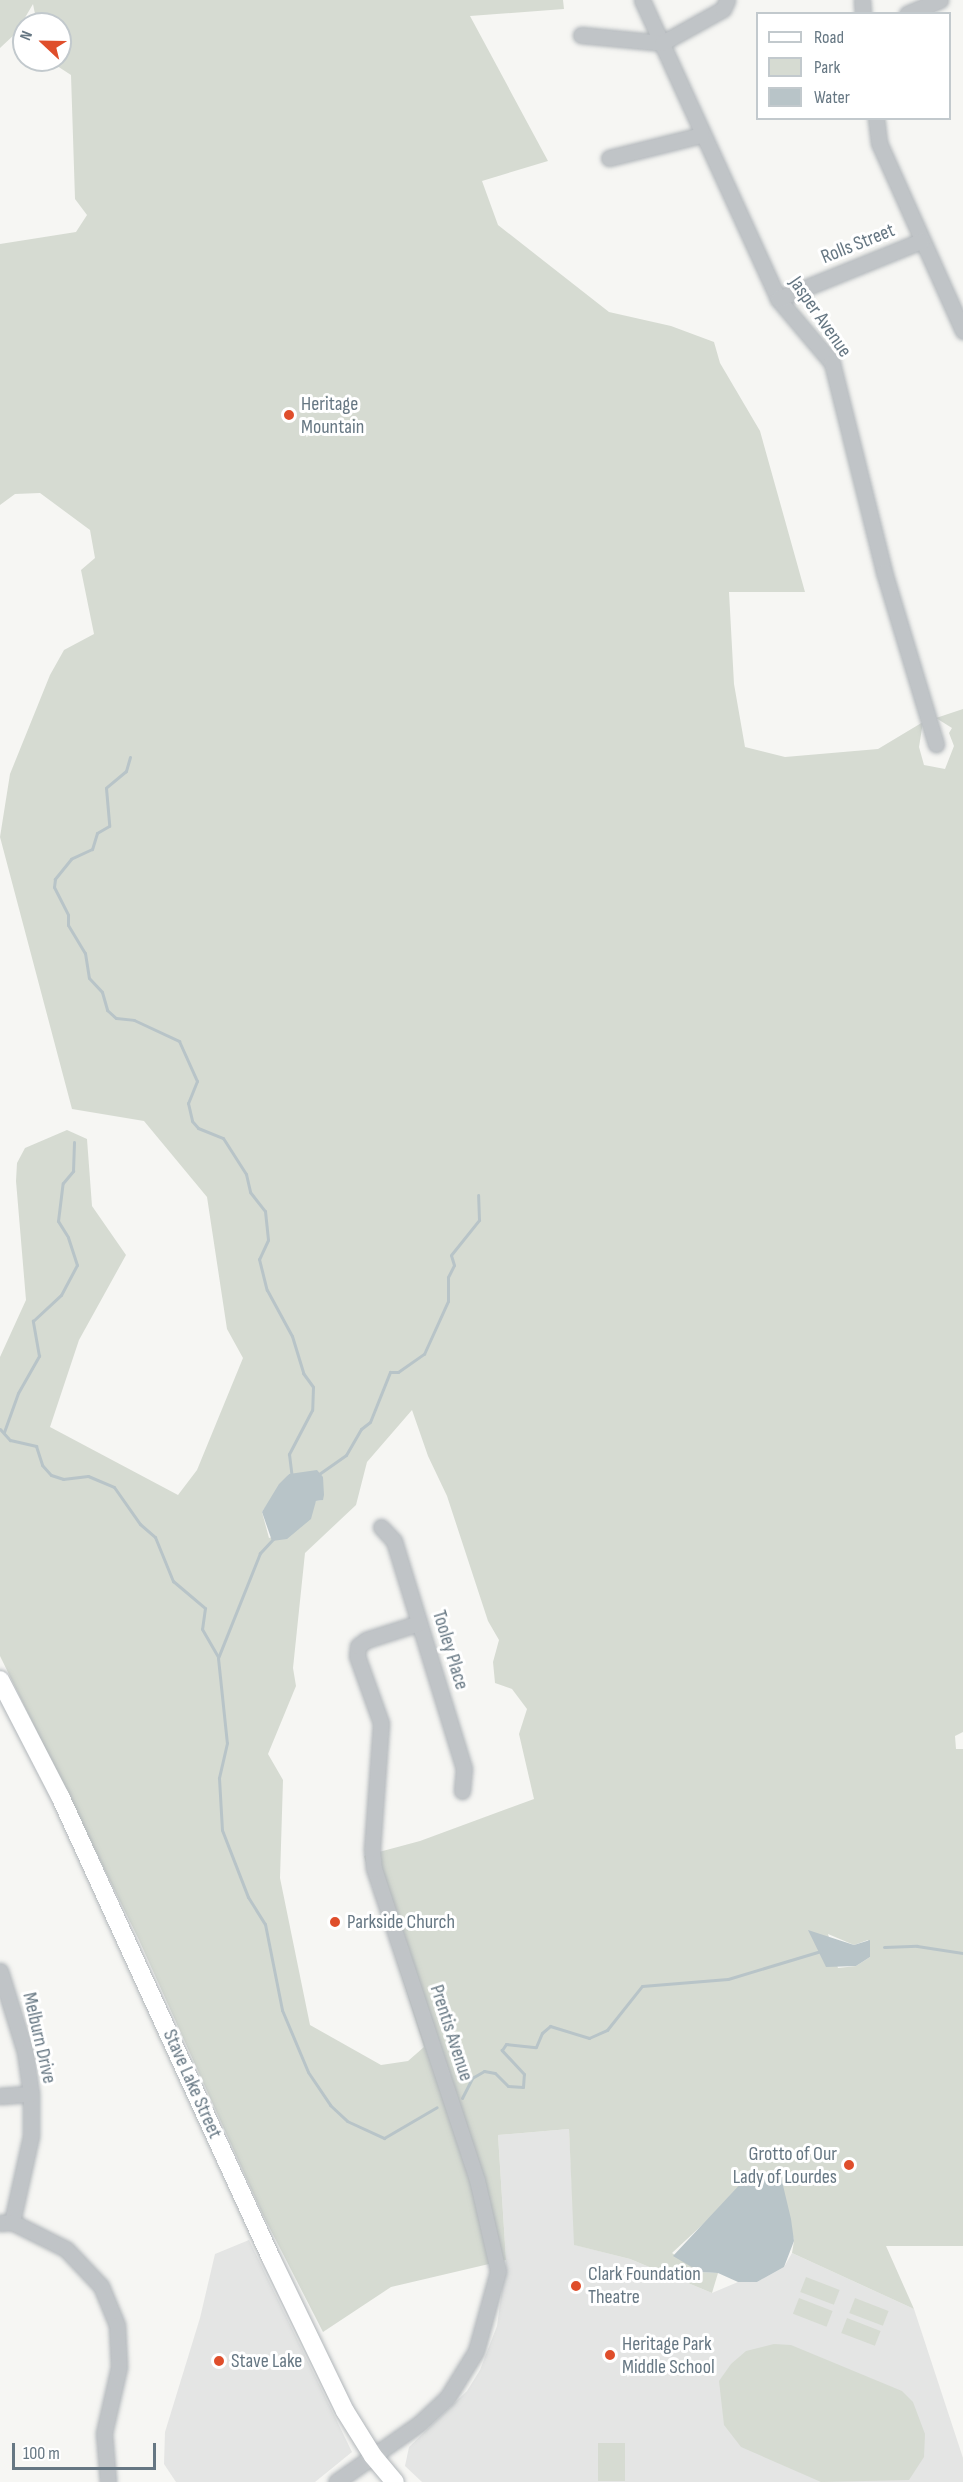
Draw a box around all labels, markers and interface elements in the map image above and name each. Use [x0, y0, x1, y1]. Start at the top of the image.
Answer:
north arrow [12, 12, 72, 72]
legend [756, 12, 951, 120]
text: Road [814, 27, 844, 48]
text: N [16, 28, 37, 43]
text: Park [814, 57, 840, 78]
text: Water [814, 87, 850, 108]
street label: Rolls Street [818, 218, 898, 270]
street label: Jasper Avenue [783, 272, 857, 362]
place label: Heritage Mountain [301, 392, 364, 439]
marker: Heritage Mountain [282, 408, 296, 422]
street label: Tooley Place [427, 1607, 473, 1693]
place label: Parkside Church [347, 1910, 455, 1934]
marker: Parkside Church [328, 1915, 342, 1929]
street label: Prentis Avenue [424, 1982, 478, 2084]
street label: Melburn Drive [17, 1990, 61, 2086]
street label: Stave Lake Street [157, 2026, 227, 2142]
place label: Grotto of Our Lady of Lourdes [733, 2142, 837, 2189]
marker: Grotto of Our Lady of Lourdes [842, 2158, 856, 2172]
place label: Clark Foundation Theatre [588, 2262, 701, 2309]
marker: Clark Foundation Theatre [569, 2279, 583, 2293]
place label: Heritage Park Middle School [622, 2332, 715, 2379]
marker: Heritage Park Middle School [603, 2348, 617, 2362]
place label: Stave Lake [231, 2349, 302, 2373]
marker: Stave Lake [212, 2354, 226, 2368]
scale bar [15, 2431, 159, 2469]
text: 100 m [23, 2443, 60, 2464]

